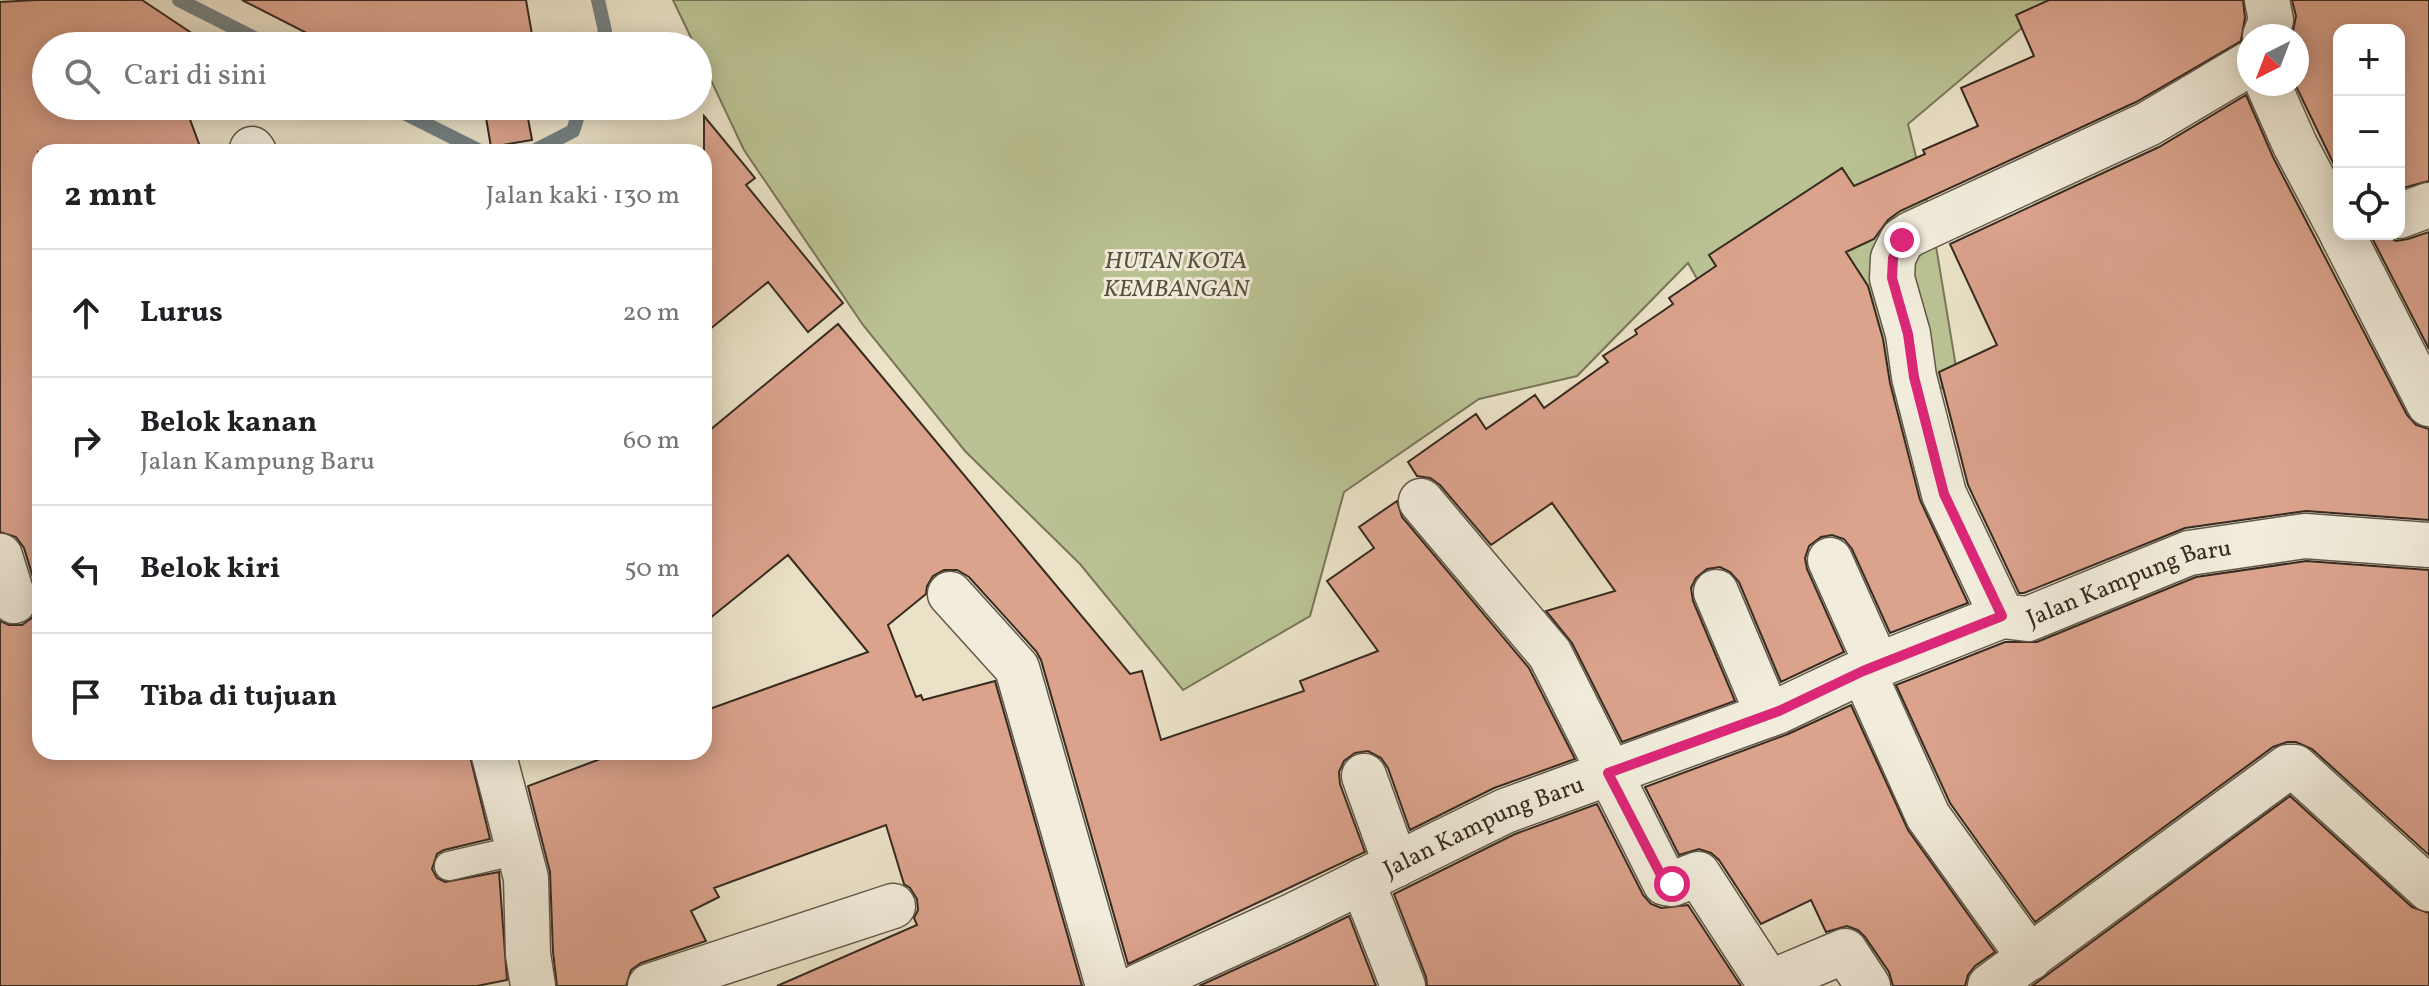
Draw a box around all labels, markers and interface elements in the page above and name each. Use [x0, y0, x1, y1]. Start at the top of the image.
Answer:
north arrow [2237, 24, 2309, 96]
map controls [2333, 24, 2405, 240]
button: + [2333, 24, 2405, 96]
search box [32, 32, 712, 120]
icon: search [60, 54, 104, 98]
text: Cari di sini [124, 55, 267, 97]
button: − [2333, 96, 2405, 168]
button: locate [2333, 168, 2405, 240]
text: 2 mnt [64, 173, 156, 220]
text: Jalan kaki · 130 m [486, 178, 680, 214]
route end [1884, 222, 1920, 258]
park label: HUTAN KOTA KEMBANGAN [1103, 245, 1251, 307]
icon: ahead [64, 291, 108, 335]
text: Lurus [140, 292, 223, 334]
text: 20 m [622, 295, 680, 331]
text: Belok kanan [140, 402, 317, 444]
icon: right [64, 419, 108, 463]
text: 60 m [623, 423, 680, 459]
text: Jalan Kampung Baru [140, 444, 375, 480]
street label: Jalan Kampung Baru [2022, 532, 2234, 637]
icon: left [64, 547, 108, 591]
text: Belok kiri [140, 548, 280, 590]
text: 50 m [624, 551, 680, 587]
icon: arrive [64, 675, 108, 719]
text: Tiba di tujuan [140, 676, 337, 718]
street label: Jalan Kampung Baru [1378, 769, 1589, 887]
route start [1654, 866, 1690, 902]

